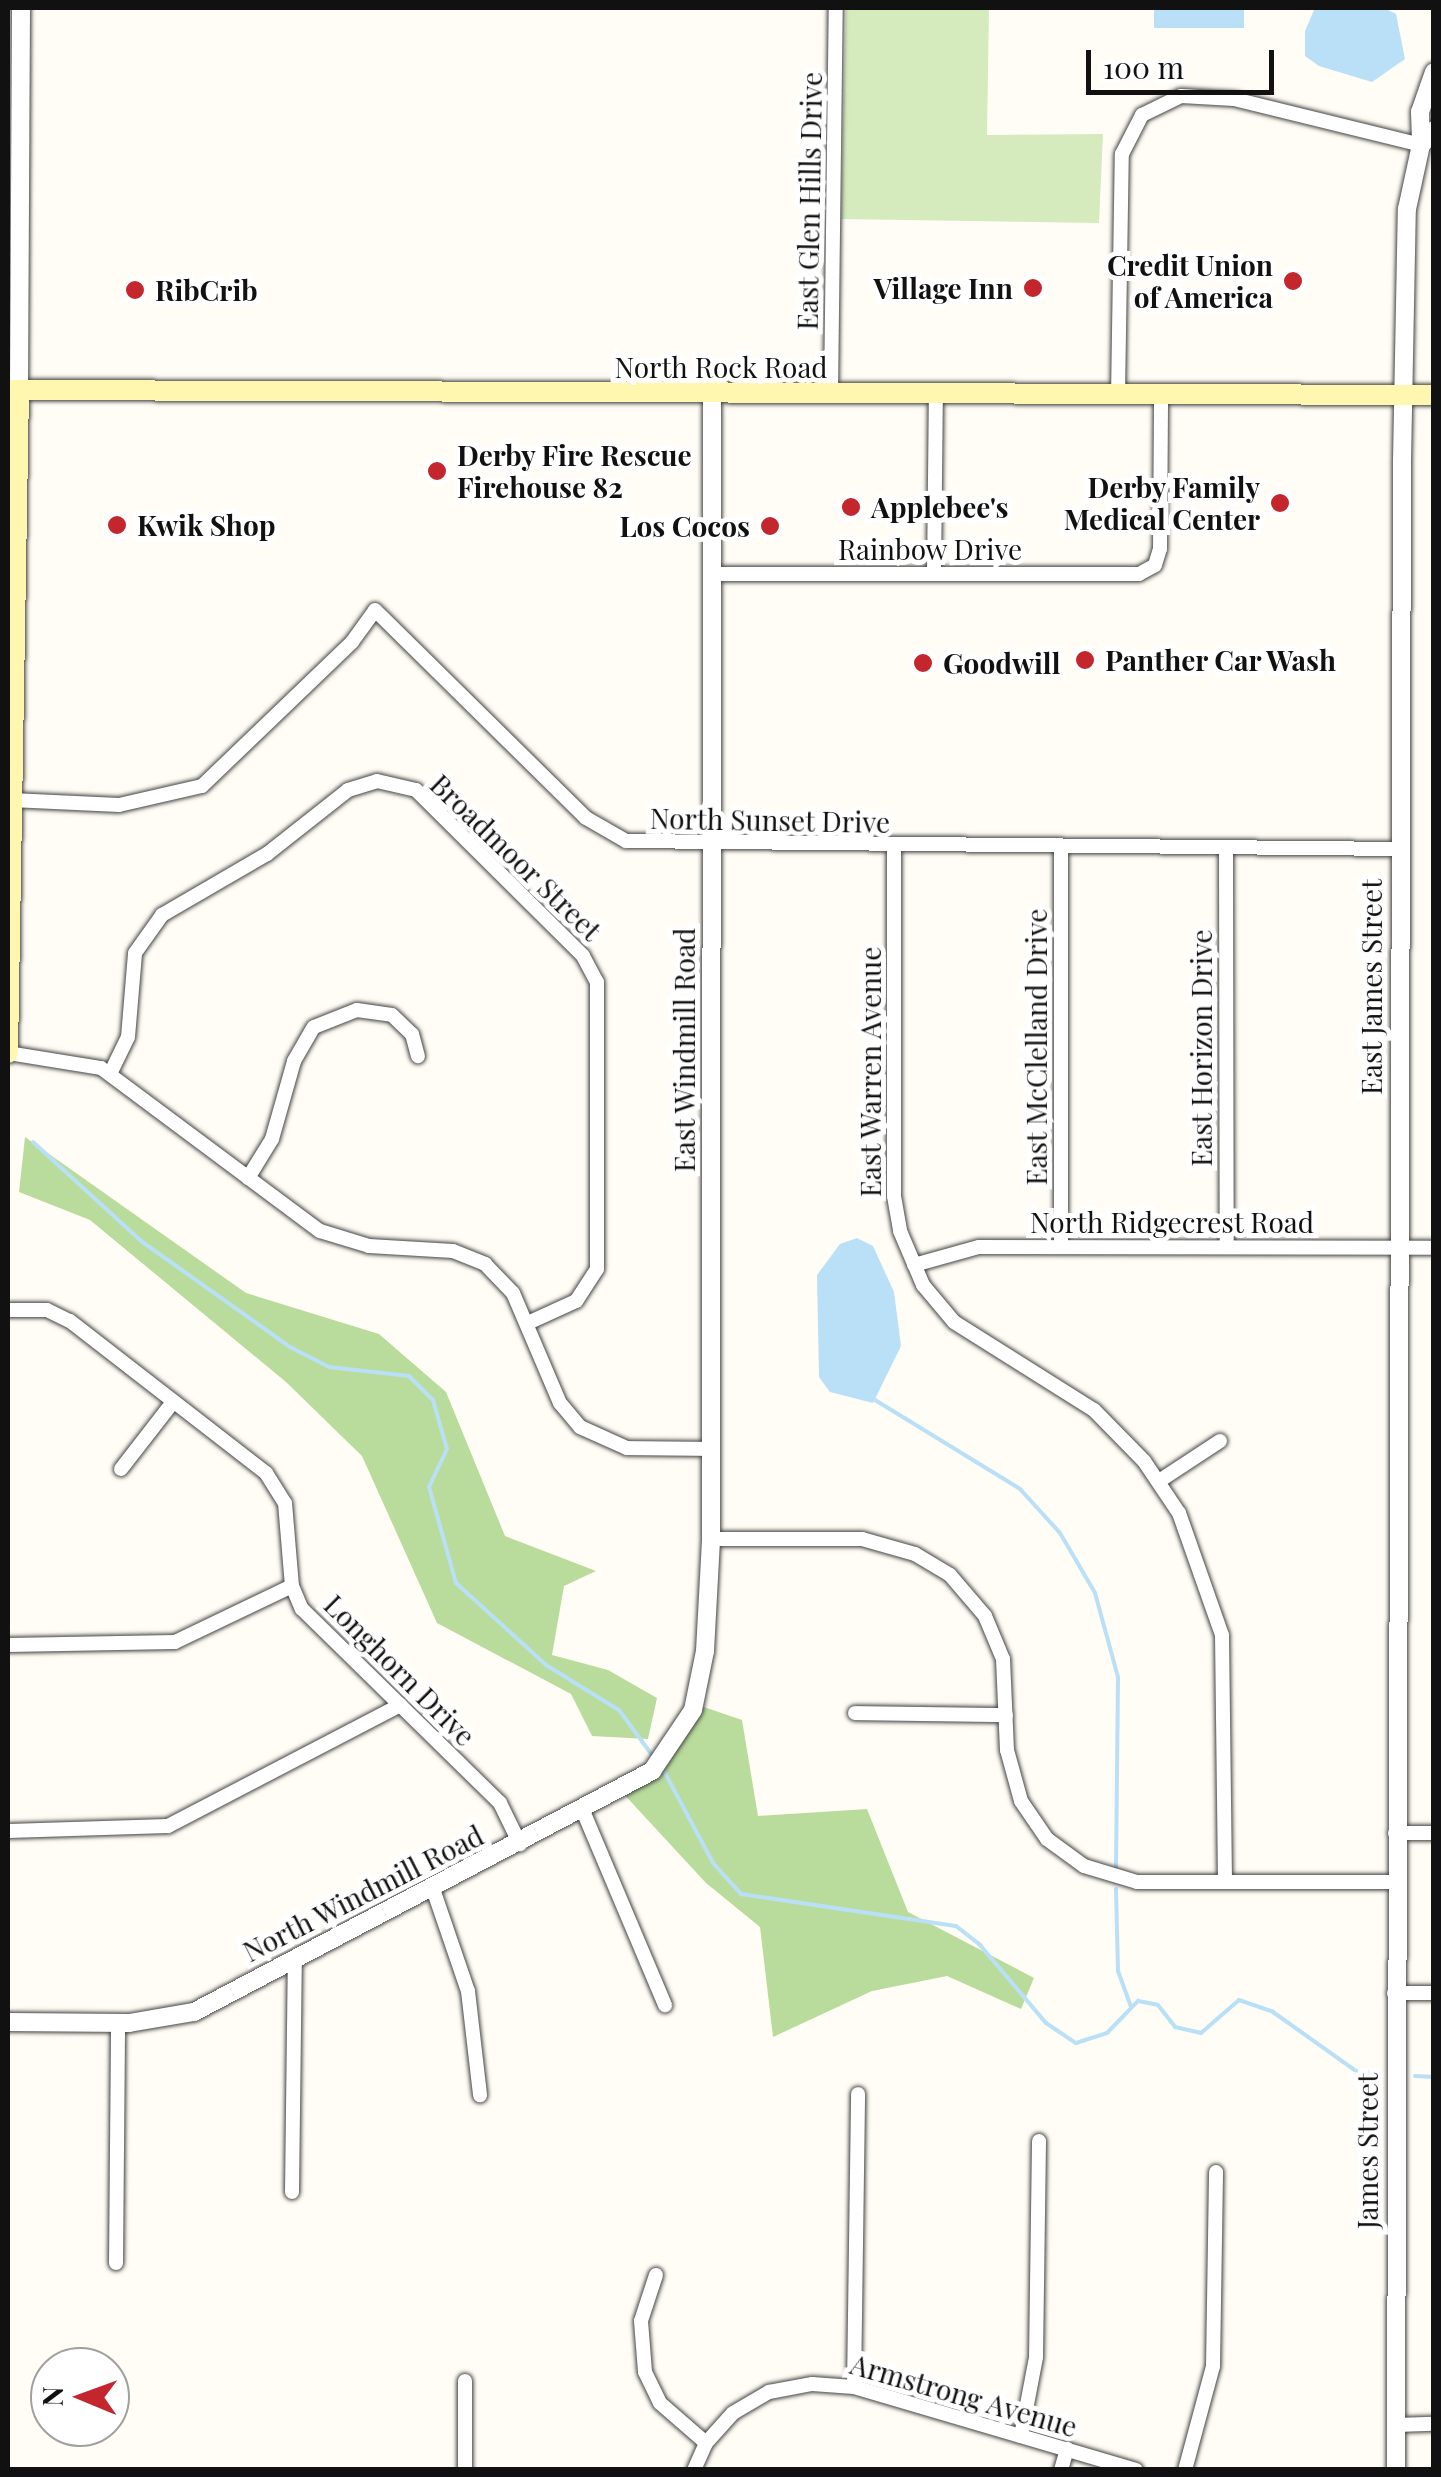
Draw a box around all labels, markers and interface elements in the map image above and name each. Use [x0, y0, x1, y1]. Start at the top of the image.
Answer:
scale bar [1091, 30, 1278, 92]
text: 100 m [1103, 47, 1184, 87]
street label: East Glen Hills Drive [790, 71, 828, 331]
place label: Credit Union of America [1107, 248, 1273, 314]
marker: Credit Union of America [1282, 270, 1304, 292]
place label: Village Inn [874, 271, 1013, 305]
place label: RibCrib [155, 273, 258, 307]
marker: Village Inn [1022, 277, 1044, 299]
marker: RibCrib [124, 279, 146, 301]
street label: North Rock Road [614, 350, 828, 384]
place label: Derby Fire Rescue Firehouse 82 [457, 438, 692, 504]
marker: Derby Fire Rescue Firehouse 82 [426, 460, 448, 482]
place label: Derby Family Medical Center [1064, 470, 1260, 536]
place label: Applebee's [871, 490, 1009, 524]
marker: Derby Family Medical Center [1269, 492, 1291, 514]
marker: Applebee's [840, 496, 862, 518]
place label: Kwik Shop [137, 508, 276, 542]
place label: Los Cocos [619, 509, 750, 543]
marker: Kwik Shop [106, 514, 128, 536]
marker: Los Cocos [759, 515, 781, 537]
street label: Rainbow Drive [838, 532, 1022, 566]
place label: Panther Car Wash [1105, 643, 1338, 677]
place label: Goodwill [943, 646, 1060, 680]
marker: Panther Car Wash [1074, 649, 1096, 671]
marker: Goodwill [912, 652, 934, 674]
street label: Broadmoor Street [423, 767, 609, 947]
street label: North Sunset Drive [649, 801, 891, 839]
street label: East James Street [1354, 879, 1388, 1095]
street label: East McClelland Drive [1019, 908, 1053, 1186]
street label: East Windmill Road [667, 927, 701, 1173]
street label: East Horizon Drive [1184, 929, 1218, 1167]
street label: East Warren Avenue [853, 946, 887, 1198]
street label: North Ridgecrest Road [1030, 1205, 1314, 1239]
street label: Longhorn Drive [318, 1588, 482, 1752]
street label: North Windmill Road [237, 1818, 489, 1968]
street label: James Street [1350, 2073, 1384, 2229]
street label: Armstrong Avenue [846, 2346, 1082, 2444]
north arrow [30, 2347, 130, 2447]
text: N [33, 2386, 70, 2407]

